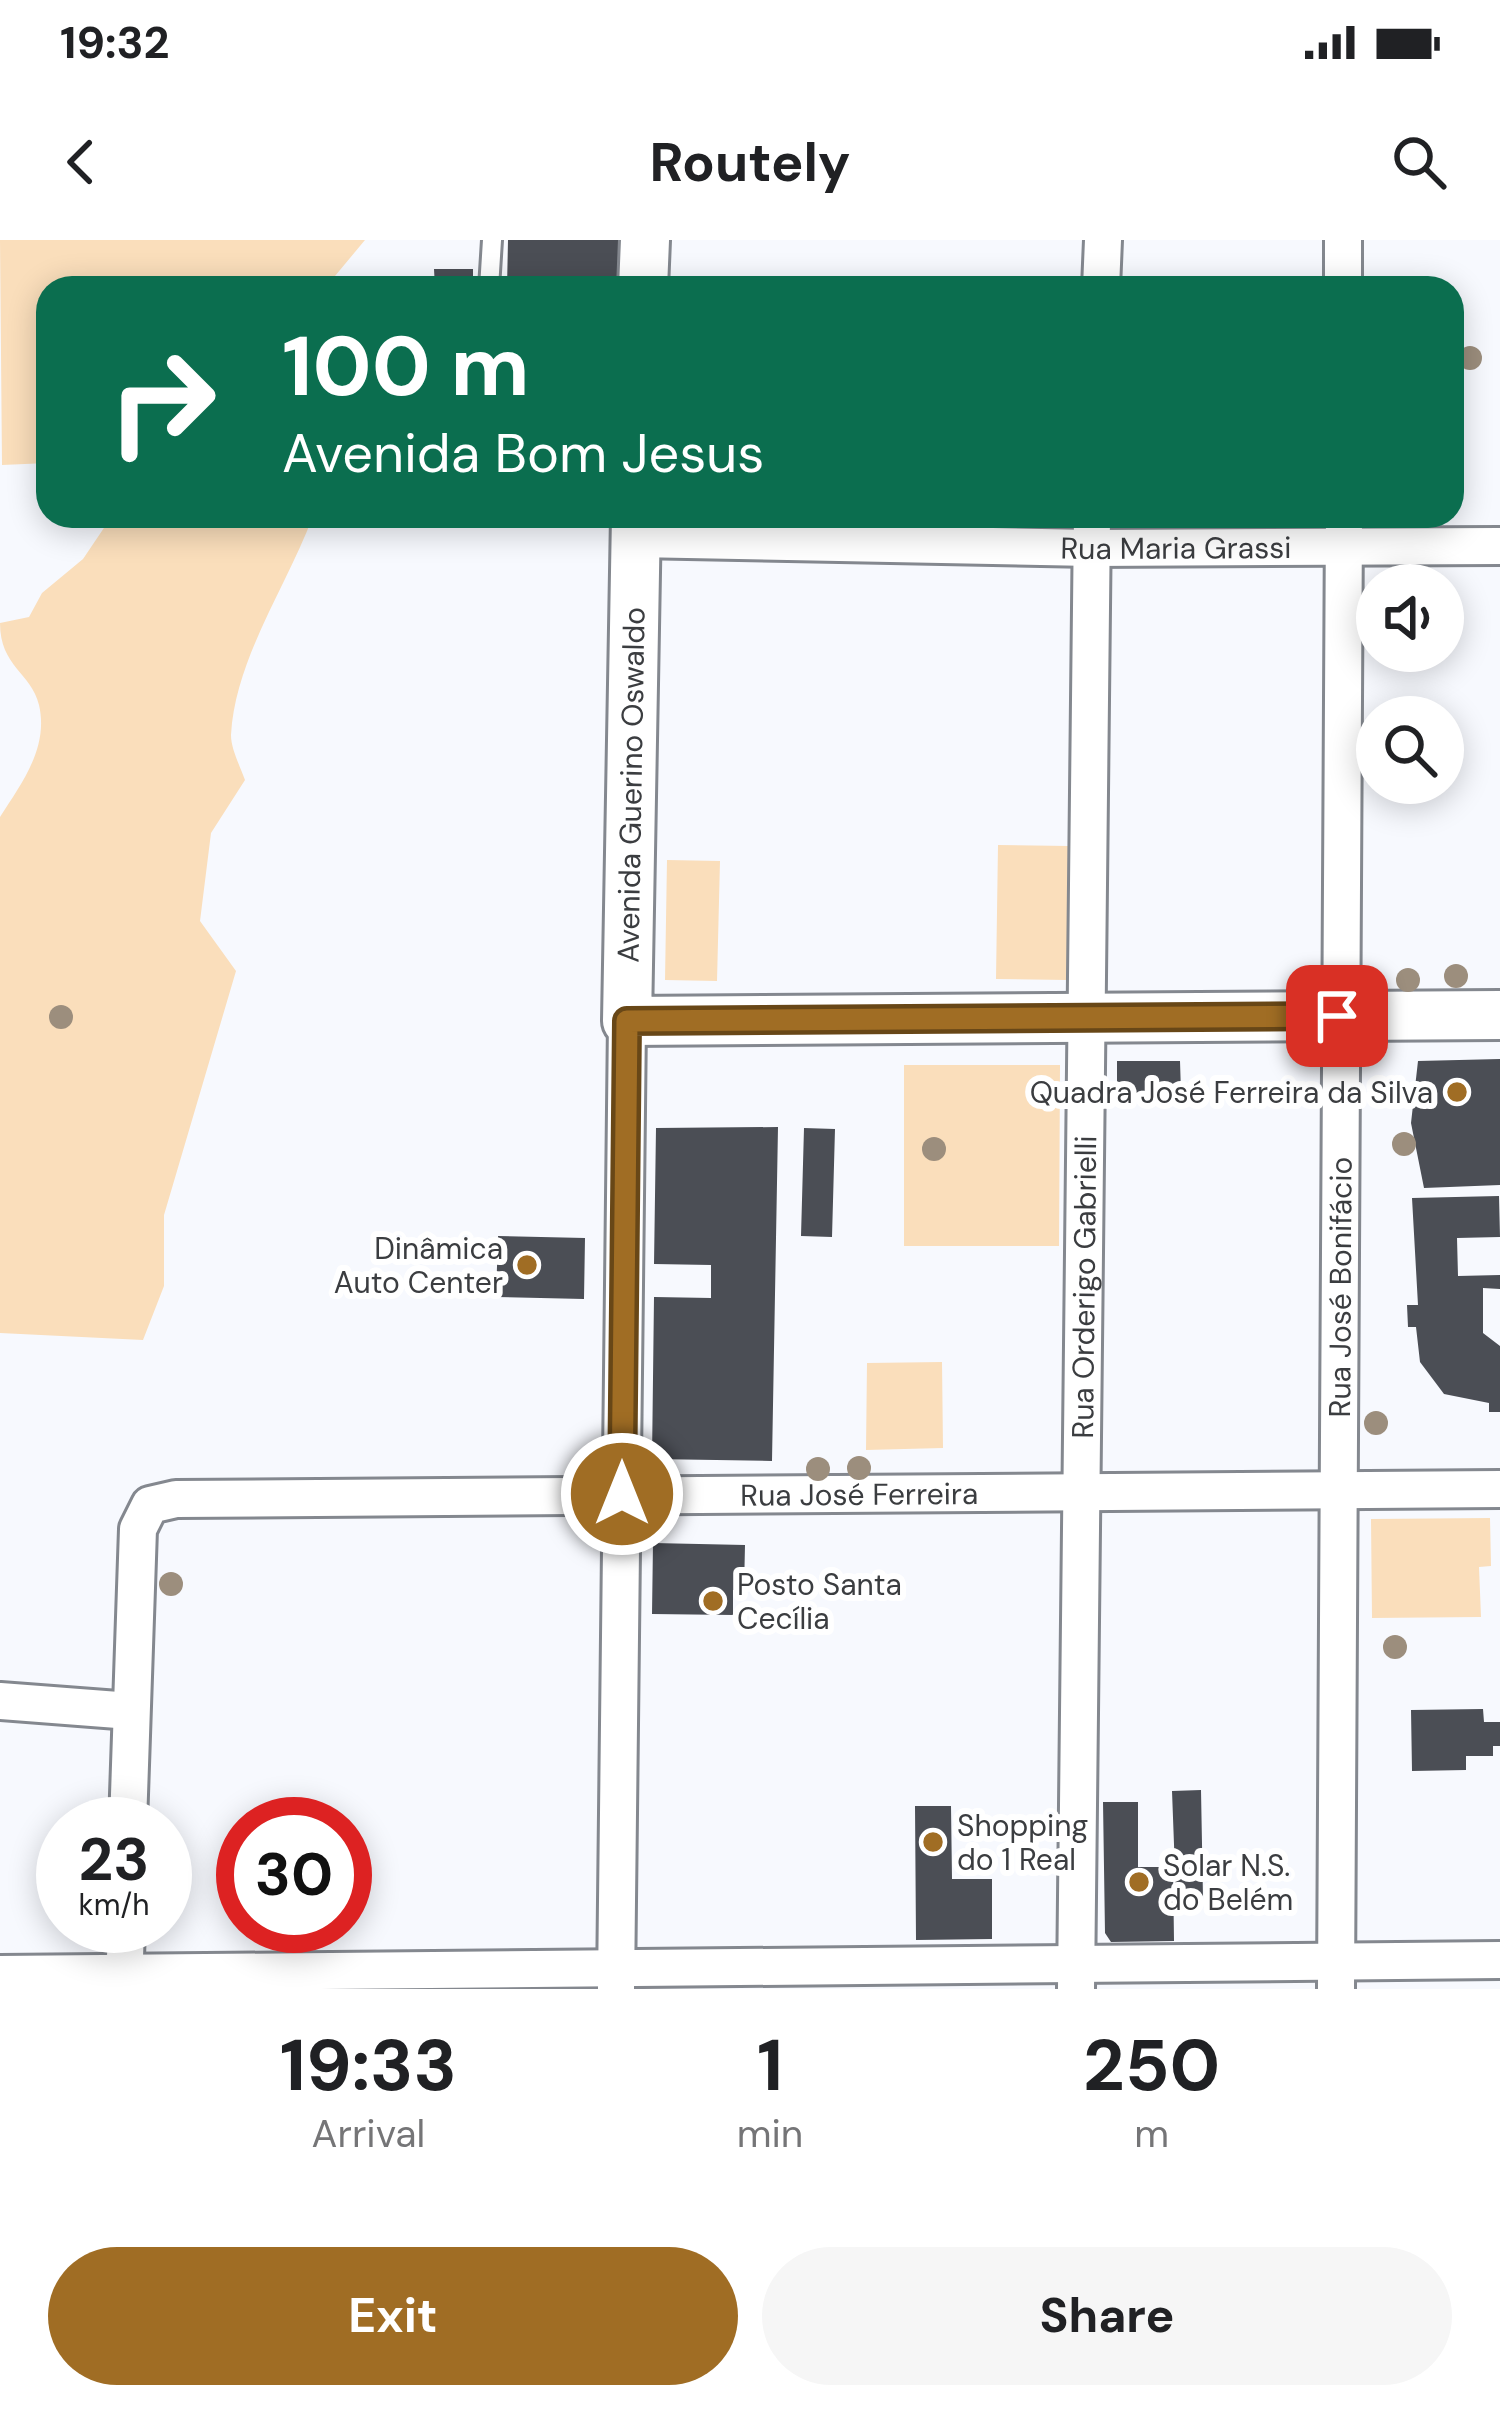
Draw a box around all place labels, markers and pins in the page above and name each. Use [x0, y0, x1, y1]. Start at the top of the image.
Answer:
pin [1286, 965, 1388, 1067]
place label: Quadra José Ferreira da Silva [1030, 1073, 1433, 1112]
marker: Quadra José Ferreira da Silva [1444, 1079, 1470, 1105]
place label: Dinâmica Auto Center [334, 1229, 503, 1302]
marker: Dinâmica Auto Center [514, 1252, 540, 1278]
place label: Posto Santa Cecília [737, 1565, 902, 1638]
marker: Posto Santa Cecília [700, 1588, 726, 1614]
place label: Shopping do 1 Real [957, 1806, 1088, 1879]
marker: Shopping do 1 Real [920, 1829, 946, 1855]
place label: Solar N.S. do Belém [1163, 1846, 1293, 1919]
marker: Solar N.S. do Belém [1126, 1869, 1152, 1895]

